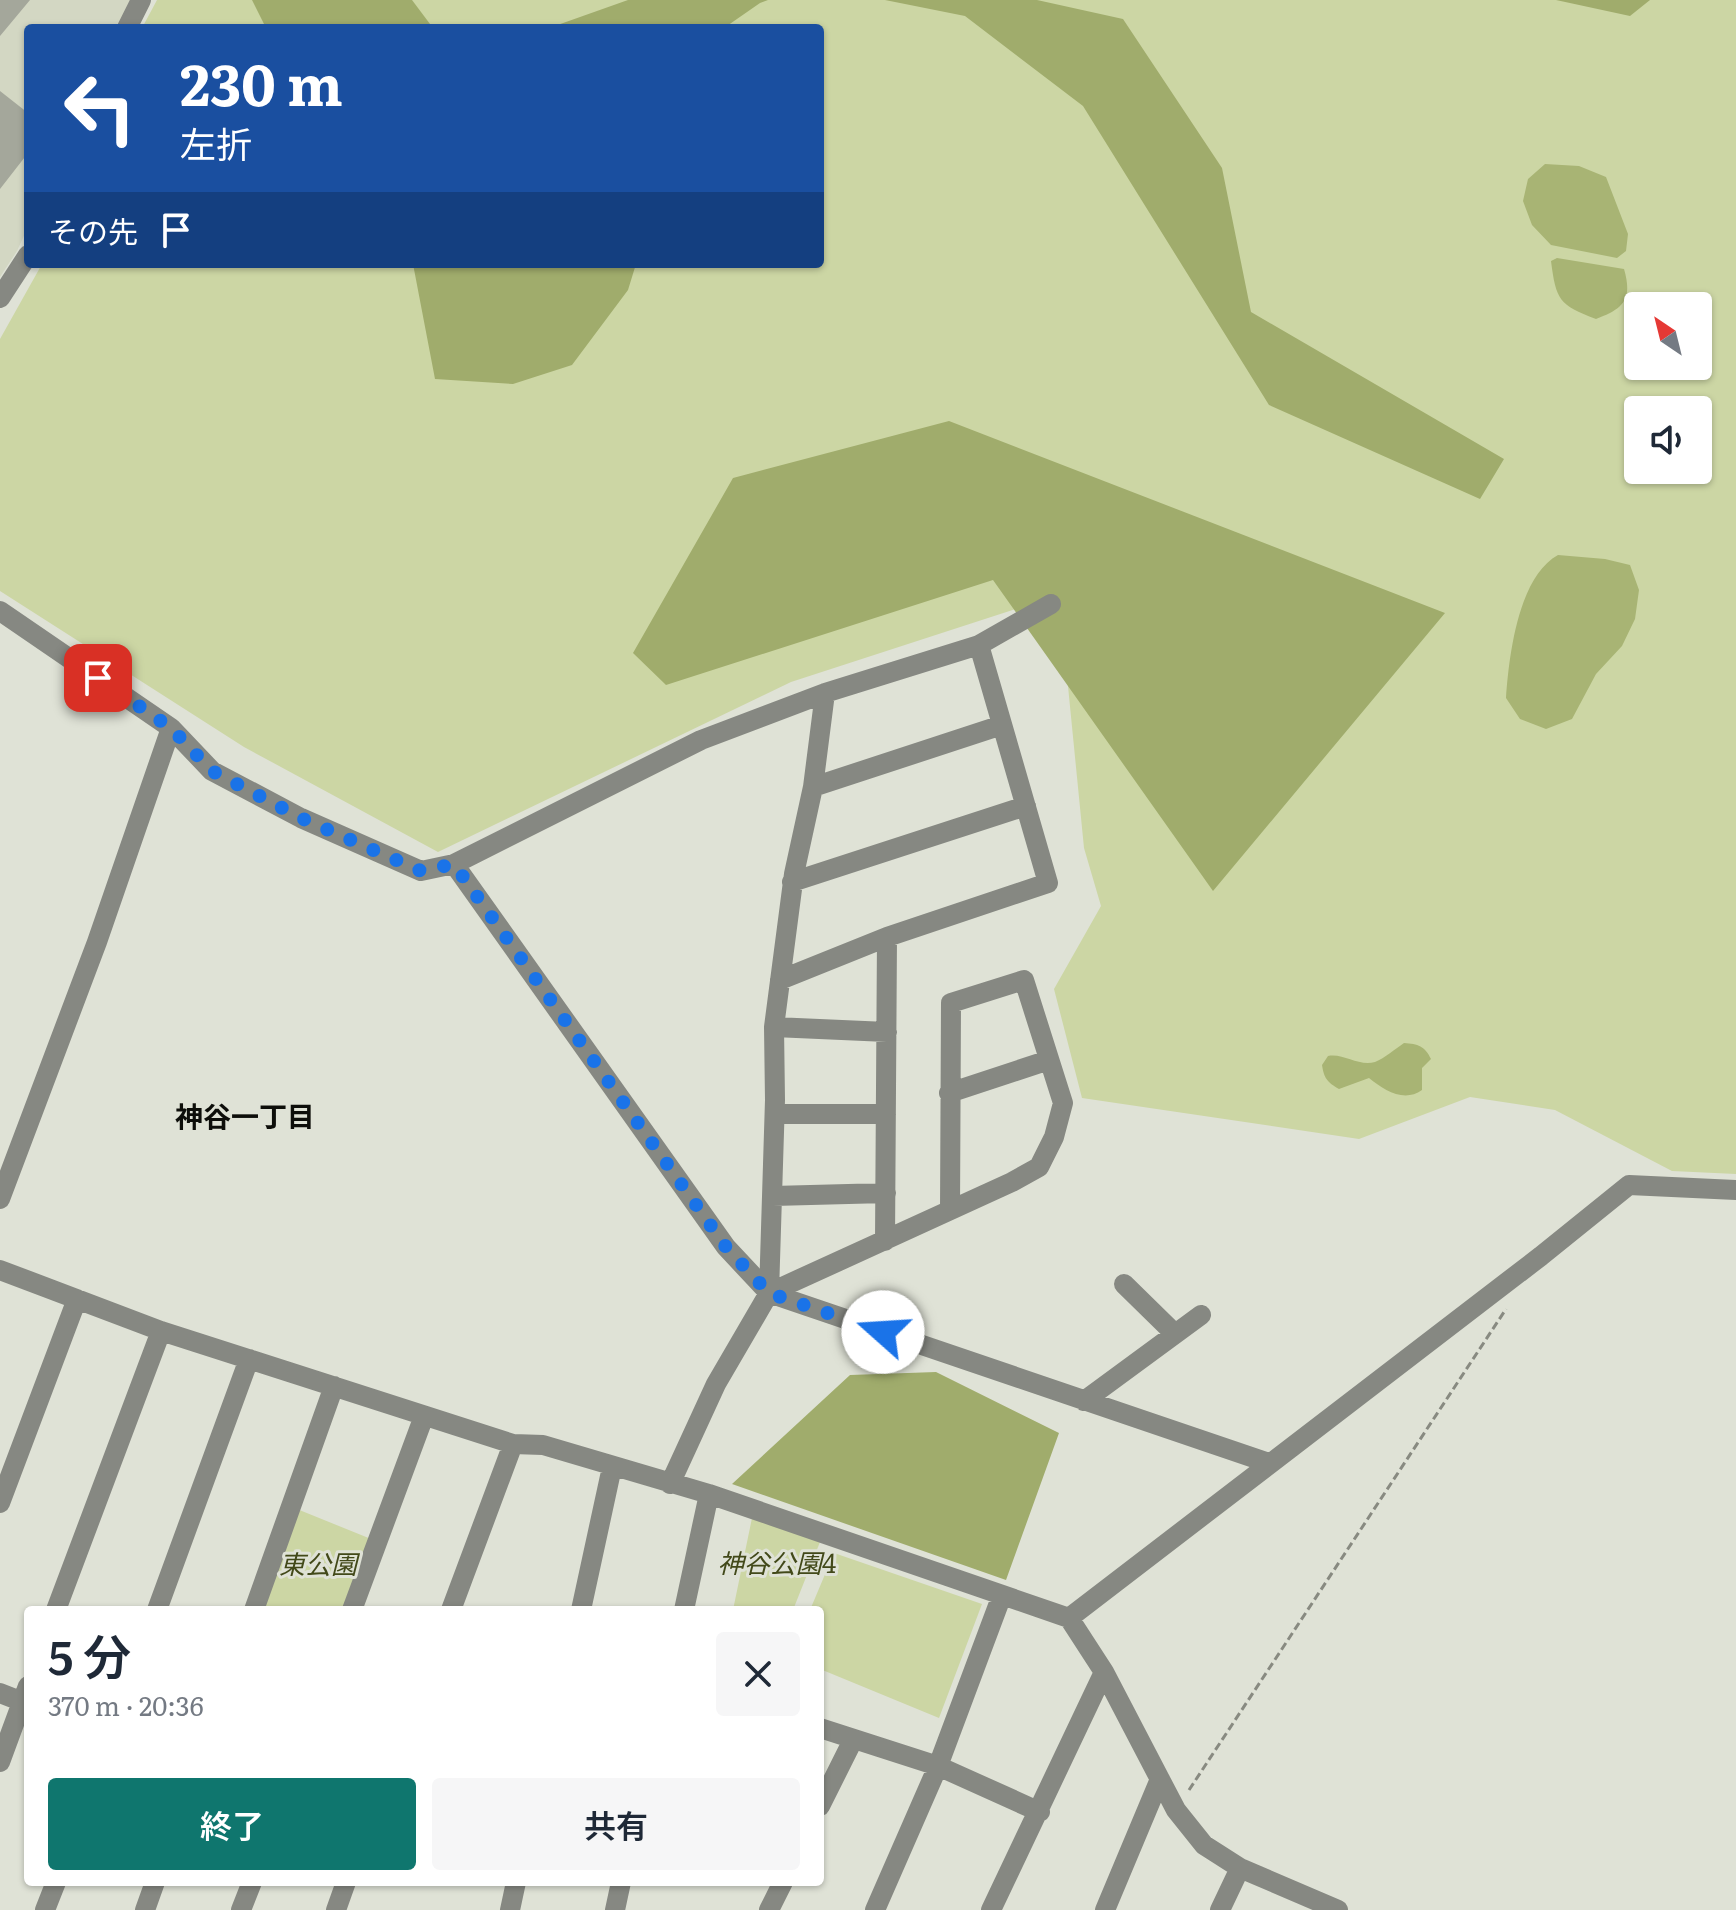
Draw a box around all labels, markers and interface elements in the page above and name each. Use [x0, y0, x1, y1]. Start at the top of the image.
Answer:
text: 230 m [180, 40, 343, 123]
icon: left [48, 56, 152, 160]
text: 左折 [180, 116, 252, 169]
text: その先 [48, 208, 138, 252]
icon: arrive [154, 208, 198, 252]
north arrow [1624, 292, 1712, 380]
map controls [1624, 292, 1712, 484]
button: sound [1624, 396, 1712, 484]
pin [64, 644, 132, 712]
icon: arrive [76, 656, 120, 700]
district label: 神谷一丁目 [175, 1094, 315, 1136]
position arrow [841, 1290, 925, 1374]
park label: 神谷公園4 [718, 1542, 836, 1581]
park label: 東公園 [279, 1543, 361, 1582]
text: 5 分 [48, 1619, 131, 1690]
button: close [716, 1632, 800, 1716]
text: 370 m · 20:36 [48, 1685, 204, 1724]
button: 終了 [48, 1778, 416, 1870]
button: 共有 [432, 1778, 800, 1870]

